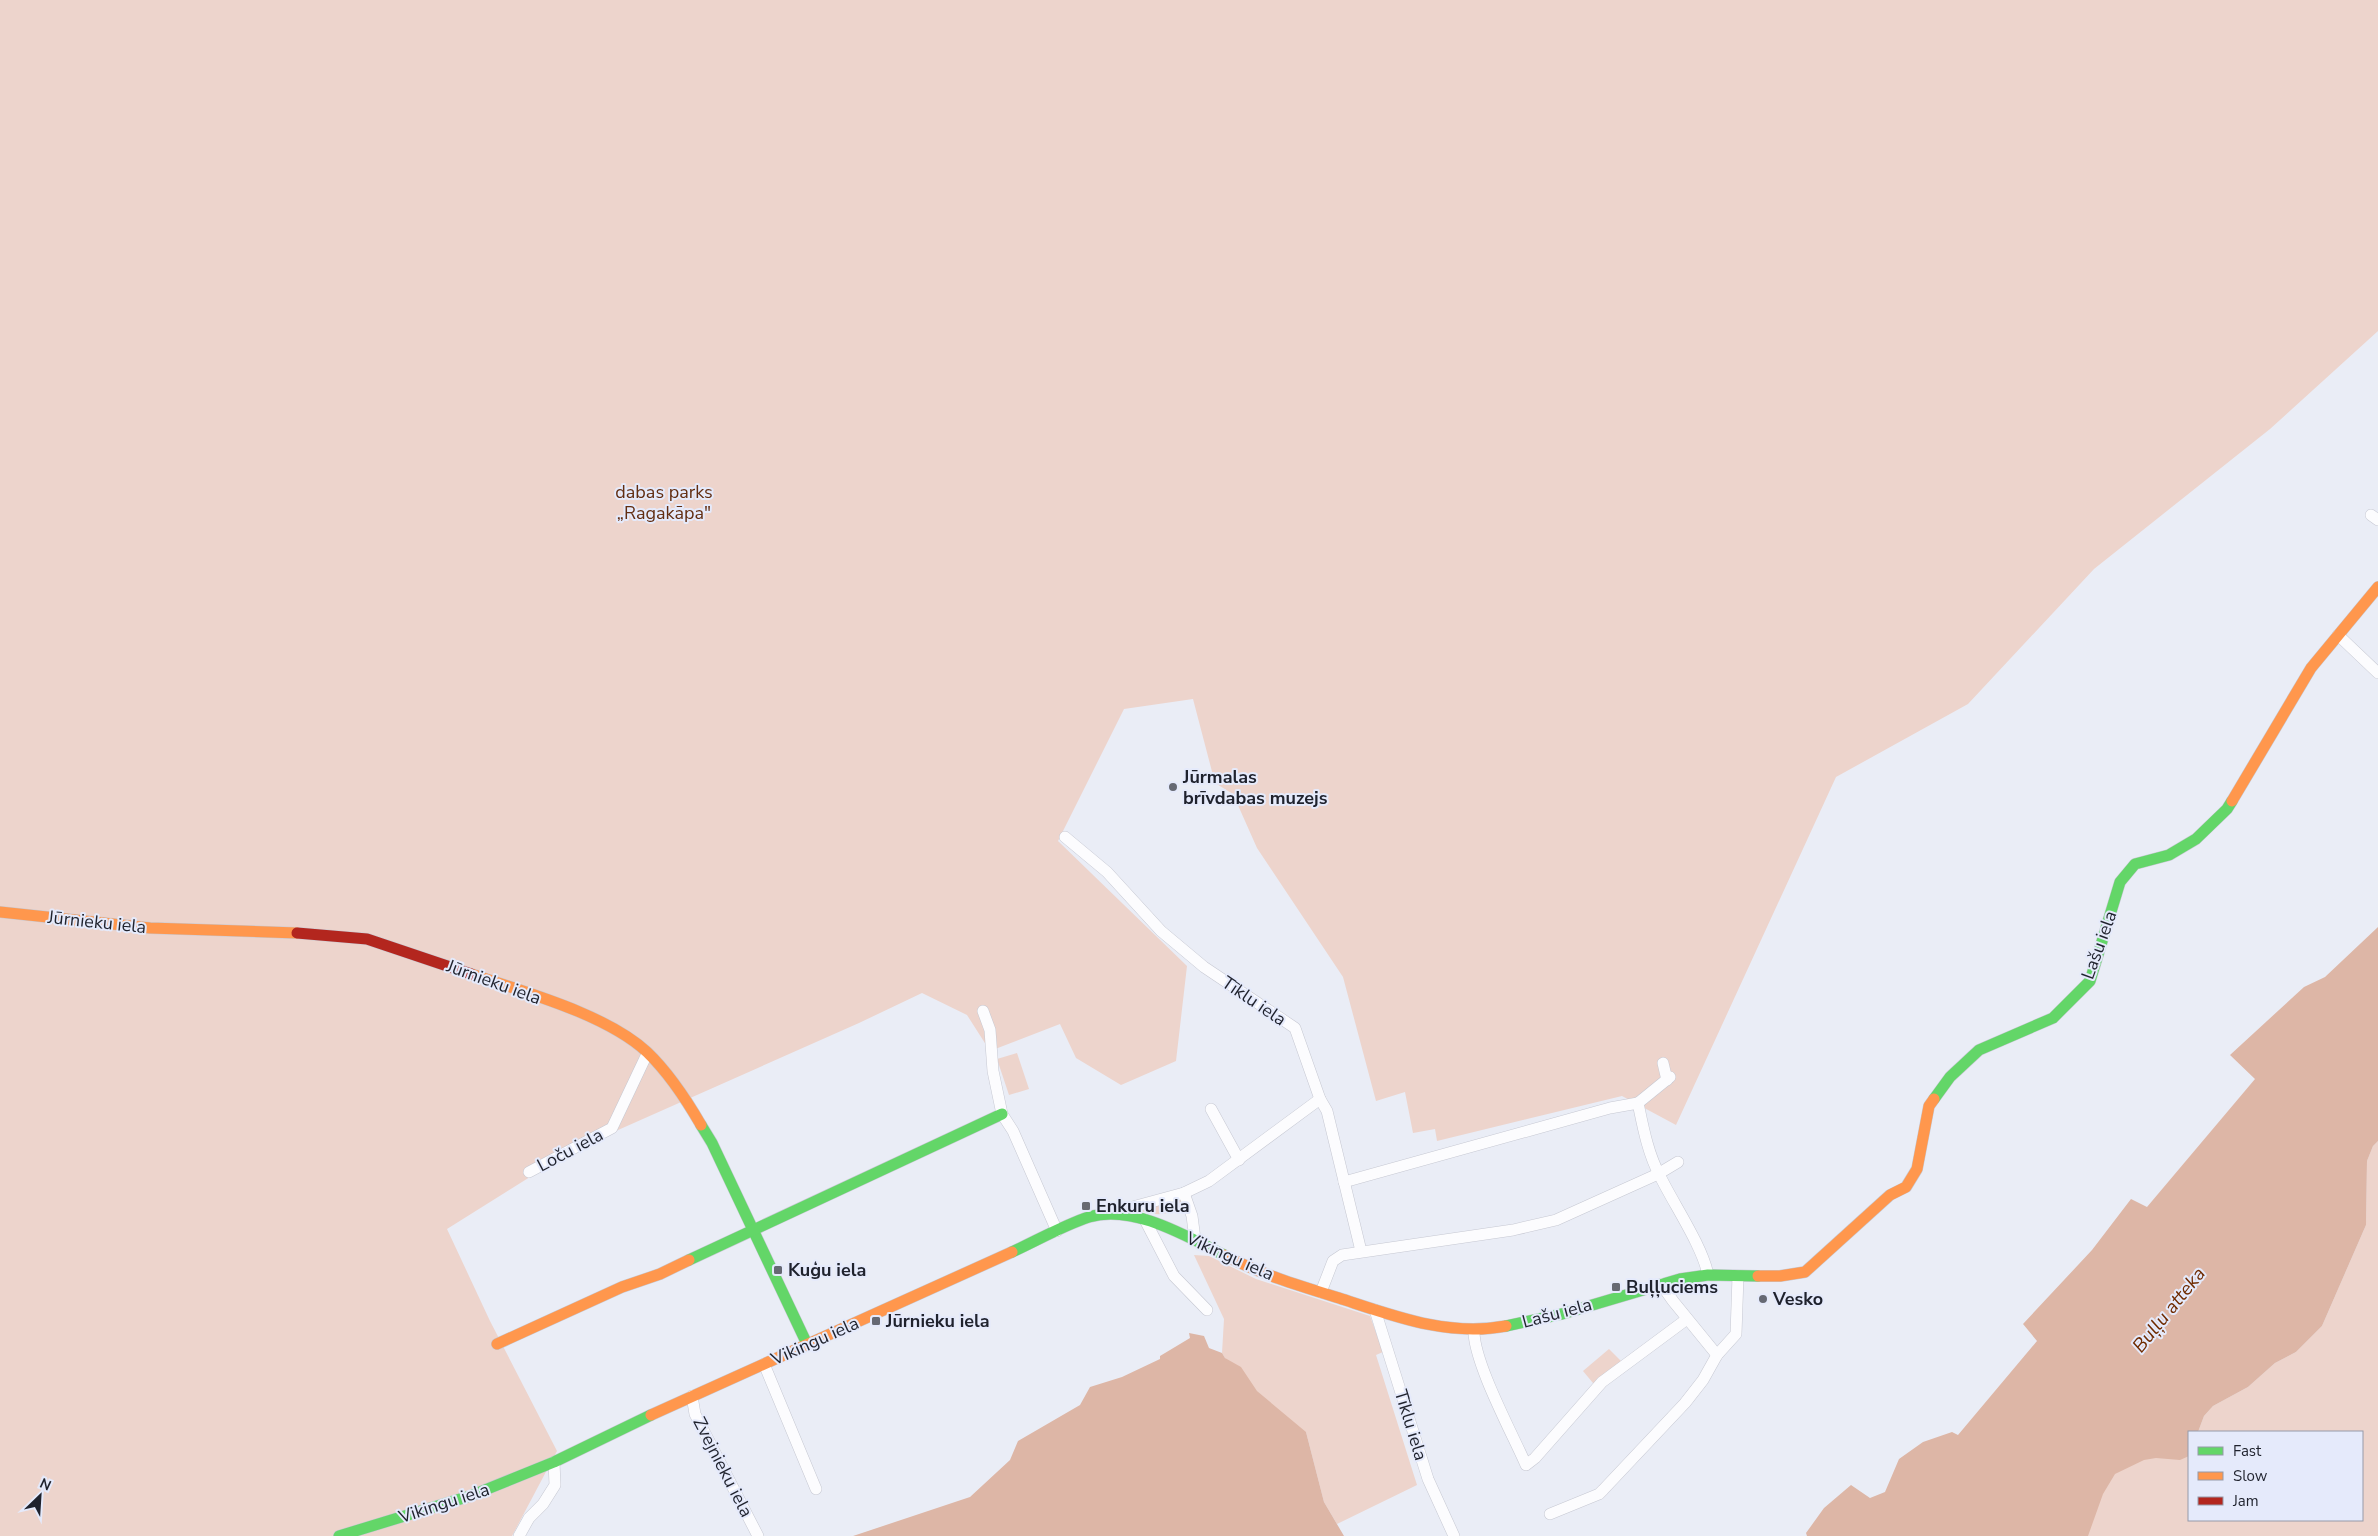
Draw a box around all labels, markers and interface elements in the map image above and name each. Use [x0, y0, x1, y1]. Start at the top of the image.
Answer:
park label: dabas parks „Ragakāpa" [615, 480, 713, 525]
place label: Jūrmalas brīvdabas muzejs [1182, 765, 1328, 810]
marker: Jūrmalas brīvdabas muzejs [1167, 781, 1179, 793]
street label: Jūrnieku iela [46, 905, 147, 939]
street label: Lašu iela [2076, 907, 2122, 983]
street label: Jūrnieku iela [443, 954, 544, 1010]
street label: Tīklu iela [1217, 971, 1291, 1031]
street label: Loču iela [533, 1123, 607, 1177]
place label: Enkuru iela [1096, 1194, 1190, 1218]
marker: Enkuru iela [1080, 1200, 1092, 1212]
street label: Vikingu iela [1181, 1226, 1278, 1286]
place label: Kuģu iela [788, 1258, 866, 1282]
water label: Buļļu atteka [2127, 1262, 2211, 1358]
marker: Kuģu iela [772, 1264, 784, 1276]
place label: Buļļuciems [1626, 1275, 1718, 1299]
marker: Buļļuciems [1610, 1281, 1622, 1293]
place label: Vesko [1772, 1287, 1823, 1311]
street label: Lašu iela [1519, 1292, 1595, 1334]
marker: Vesko [1757, 1293, 1769, 1305]
place label: Jūrnieku iela [885, 1309, 990, 1333]
street label: Vikingu iela [766, 1311, 863, 1371]
marker: Jūrnieku iela [870, 1315, 882, 1327]
street label: Tīklu iela [1389, 1387, 1433, 1463]
street label: Zvejnieku iela [687, 1413, 759, 1521]
legend [2188, 1431, 2363, 1521]
text: Fast [2233, 1441, 2262, 1461]
text: Slow [2233, 1466, 2268, 1486]
north arrow [15, 1471, 65, 1521]
text: N [37, 1474, 54, 1495]
street label: Vikingu iela [395, 1477, 492, 1529]
text: Jam [2232, 1491, 2259, 1511]

